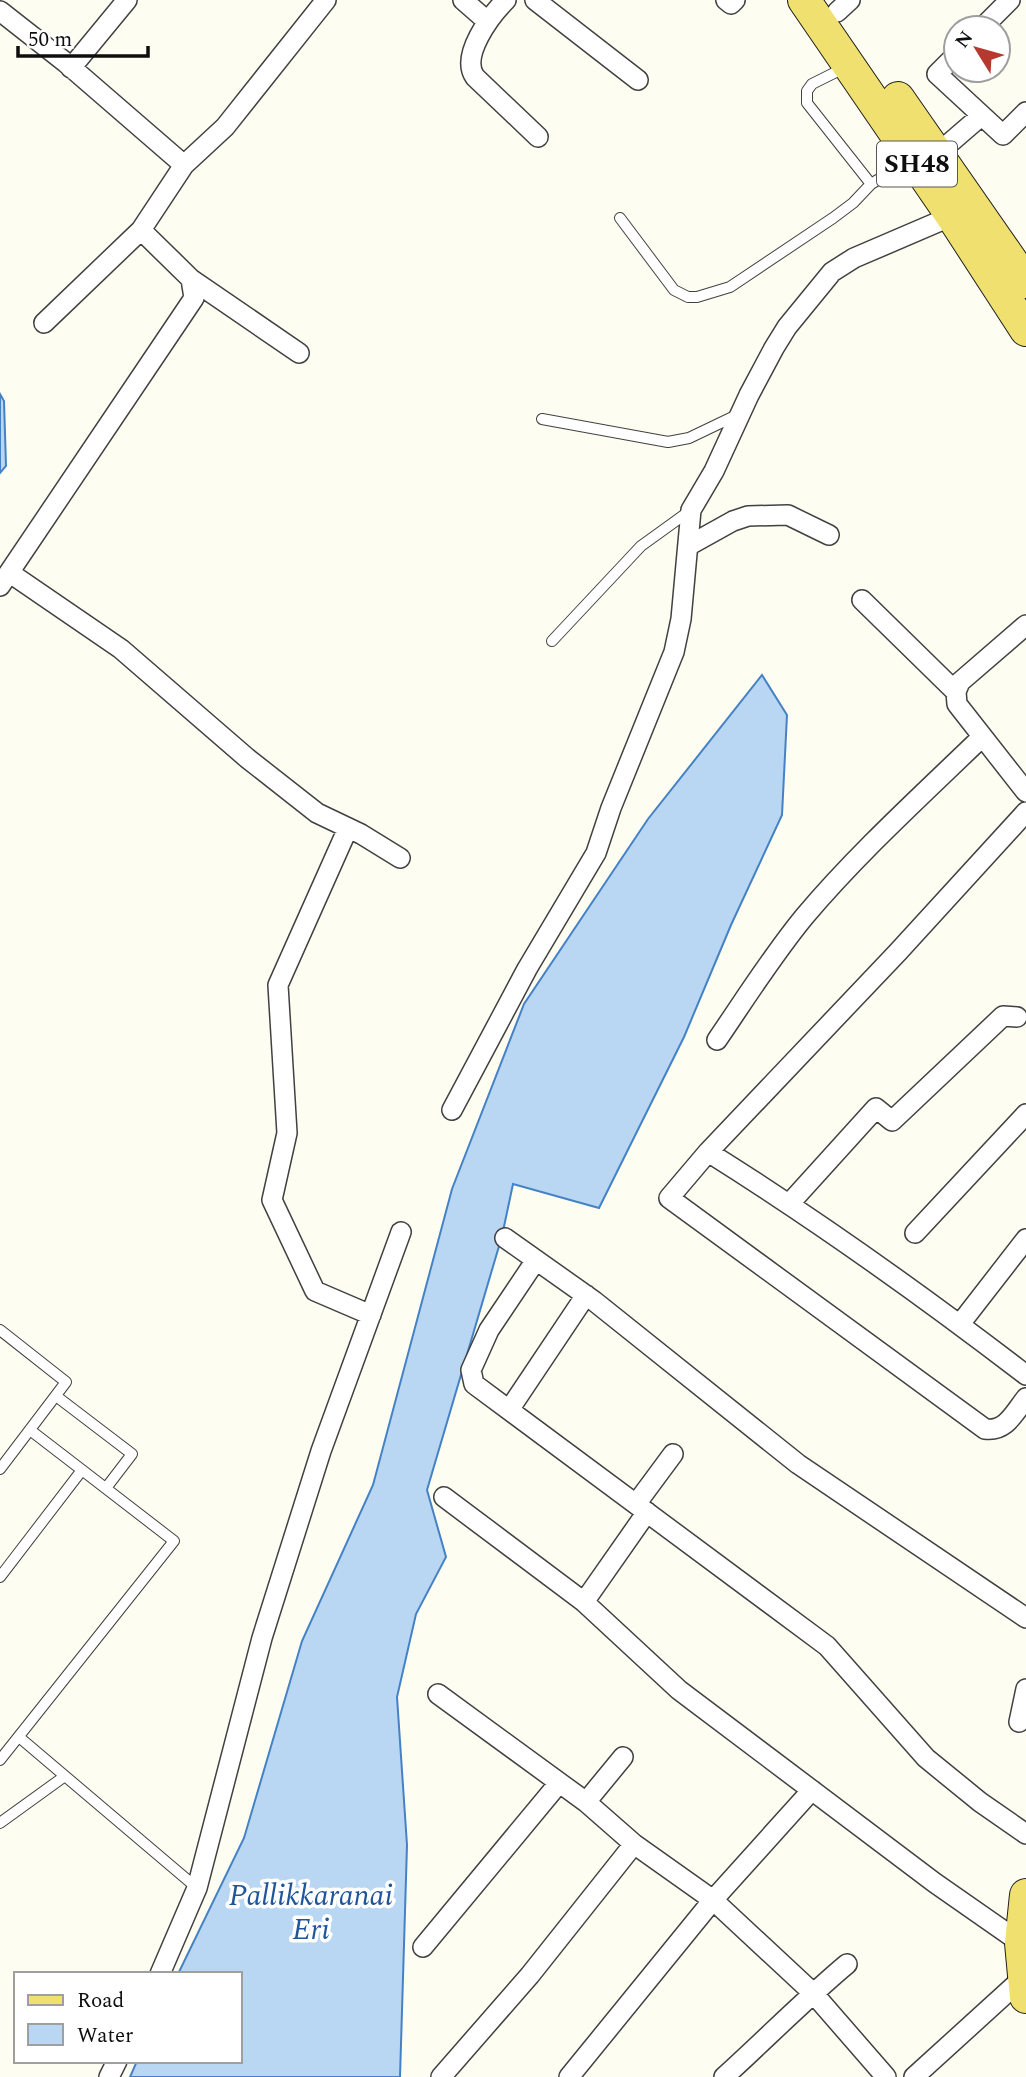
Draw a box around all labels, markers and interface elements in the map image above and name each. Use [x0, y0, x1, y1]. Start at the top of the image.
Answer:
scale bar [18, 14, 147, 58]
north arrow [942, 14, 1012, 84]
text: 50 m [28, 24, 72, 56]
text: N [948, 25, 981, 55]
road number: SH48 [877, 141, 957, 186]
water label: Pallikkaranai Eri [229, 1873, 393, 1953]
legend [14, 1972, 242, 2063]
text: Road [77, 1985, 124, 2017]
text: Water [77, 2020, 133, 2052]

